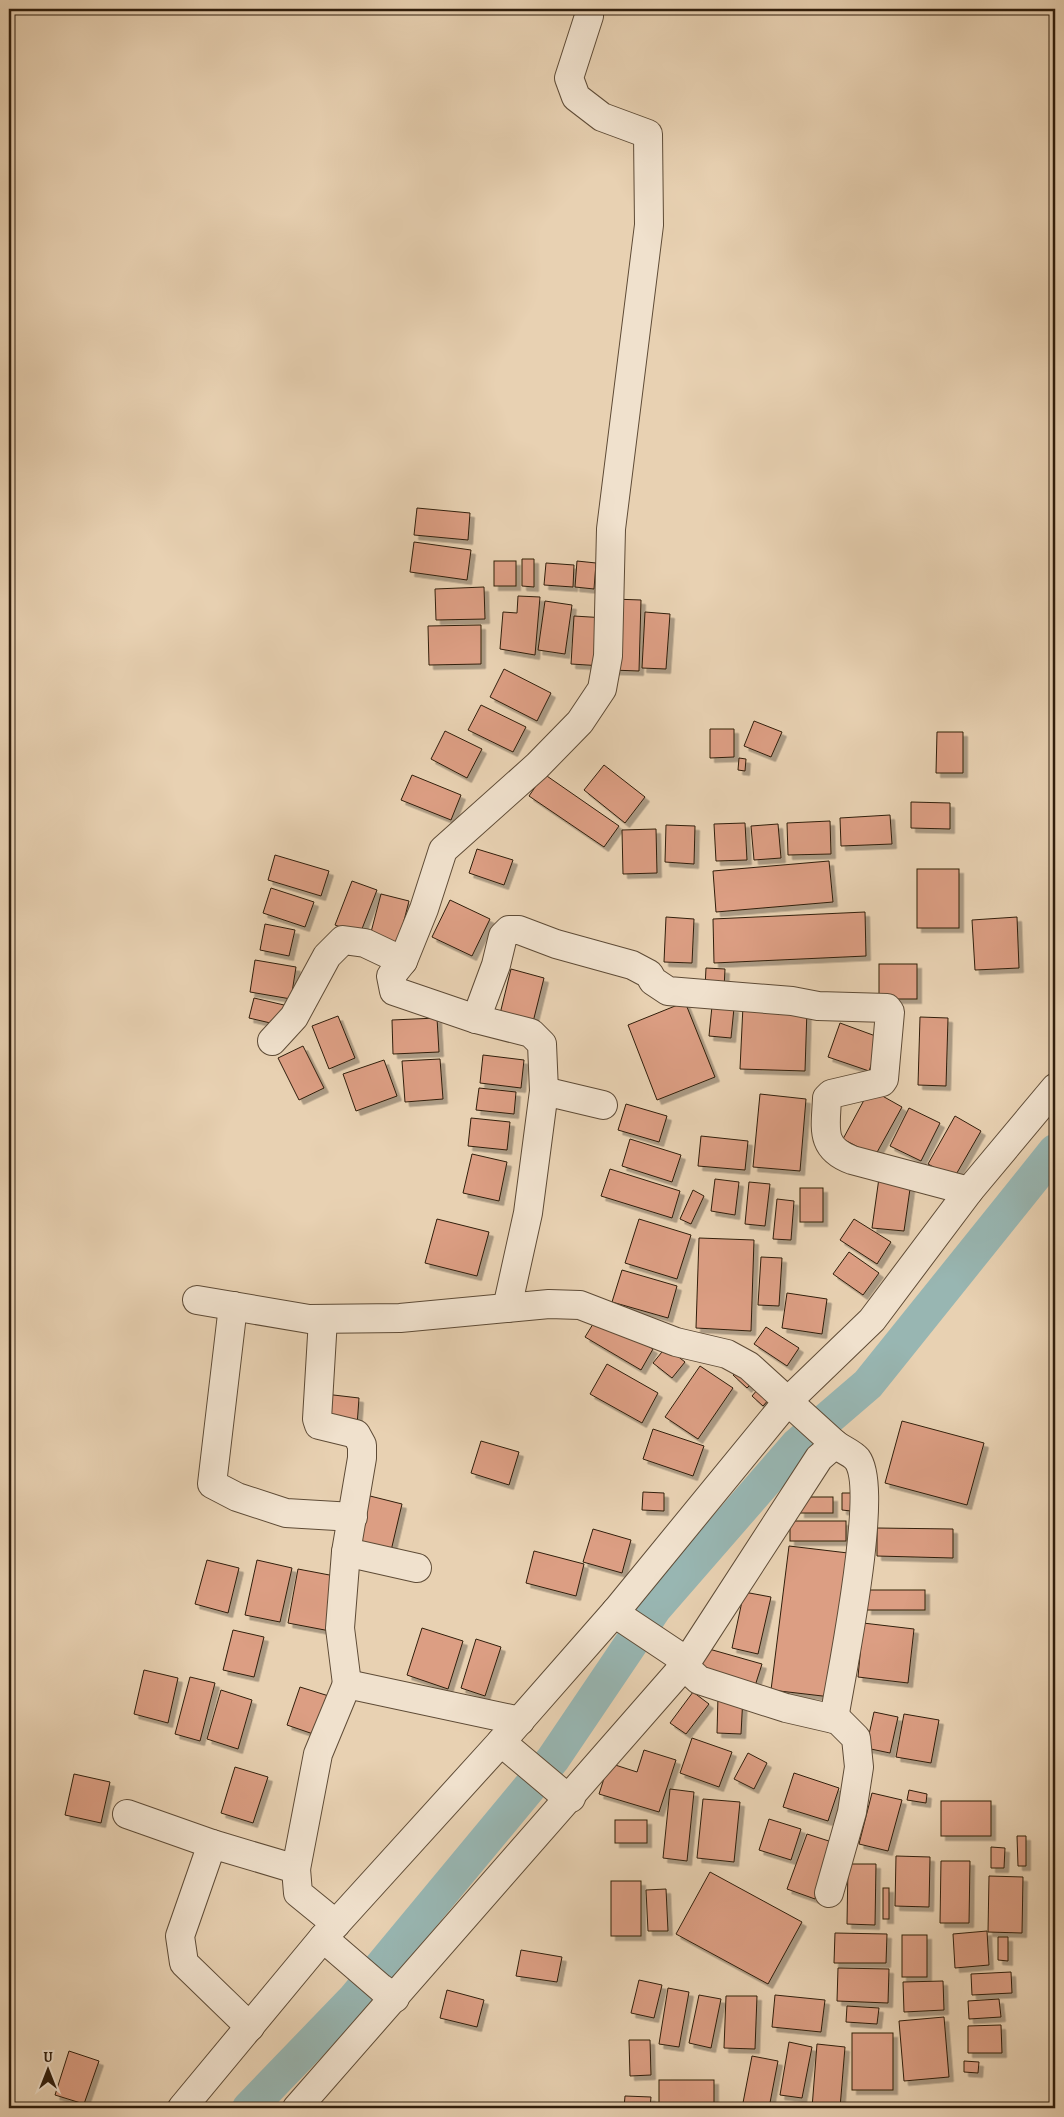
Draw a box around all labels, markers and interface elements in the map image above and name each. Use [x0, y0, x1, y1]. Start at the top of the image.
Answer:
north arrow [22, 2044, 72, 2094]
text: U [43, 2048, 53, 2067]

